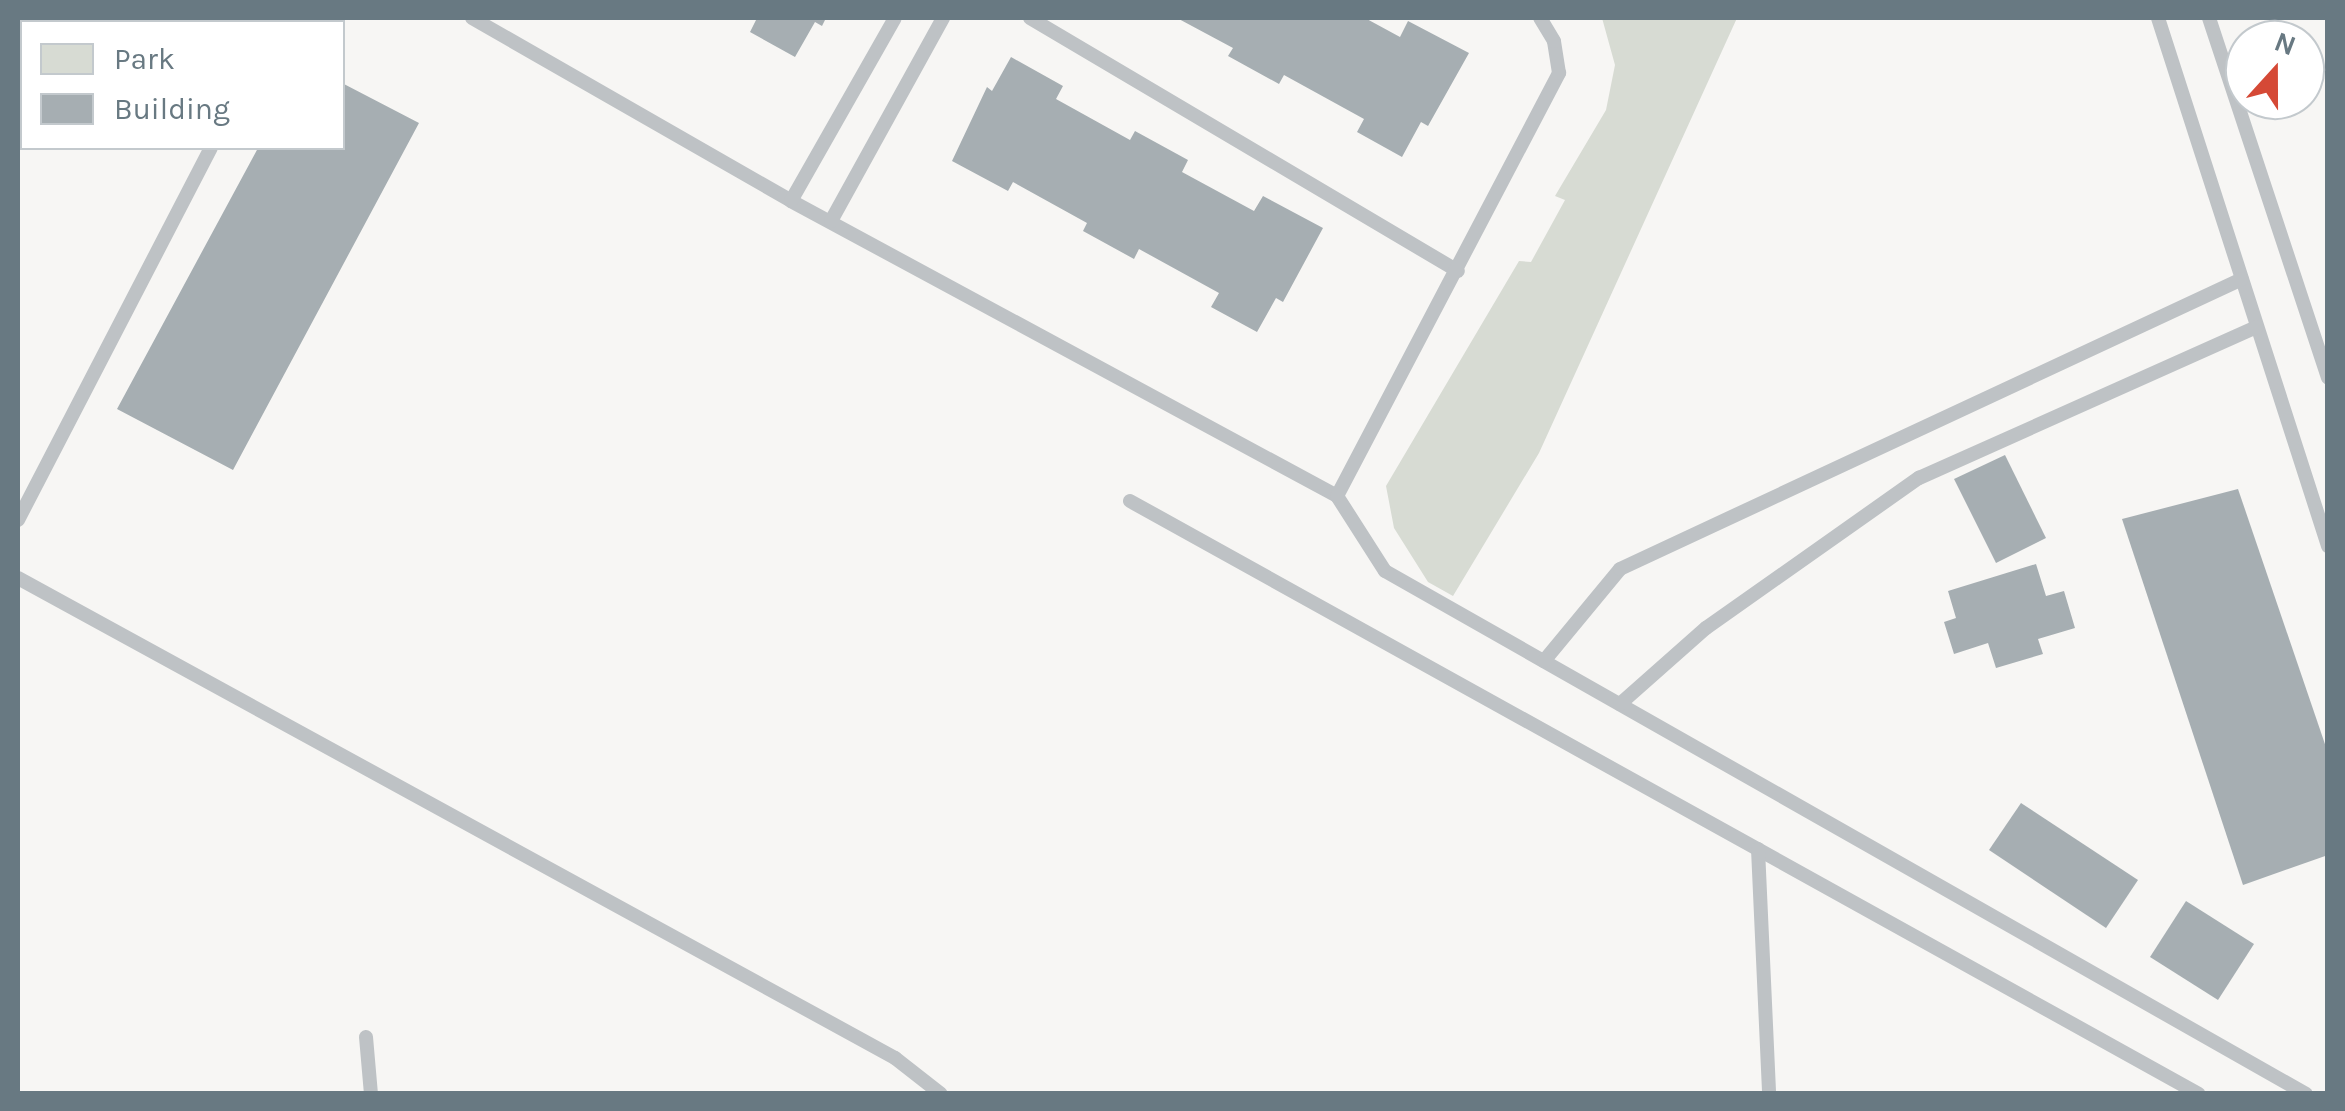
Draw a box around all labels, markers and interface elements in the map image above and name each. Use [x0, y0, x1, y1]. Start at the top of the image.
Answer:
legend [20, 20, 345, 150]
north arrow [2225, 20, 2325, 120]
text: N [2270, 24, 2300, 62]
text: Park [114, 41, 175, 77]
text: Building [114, 91, 230, 127]

